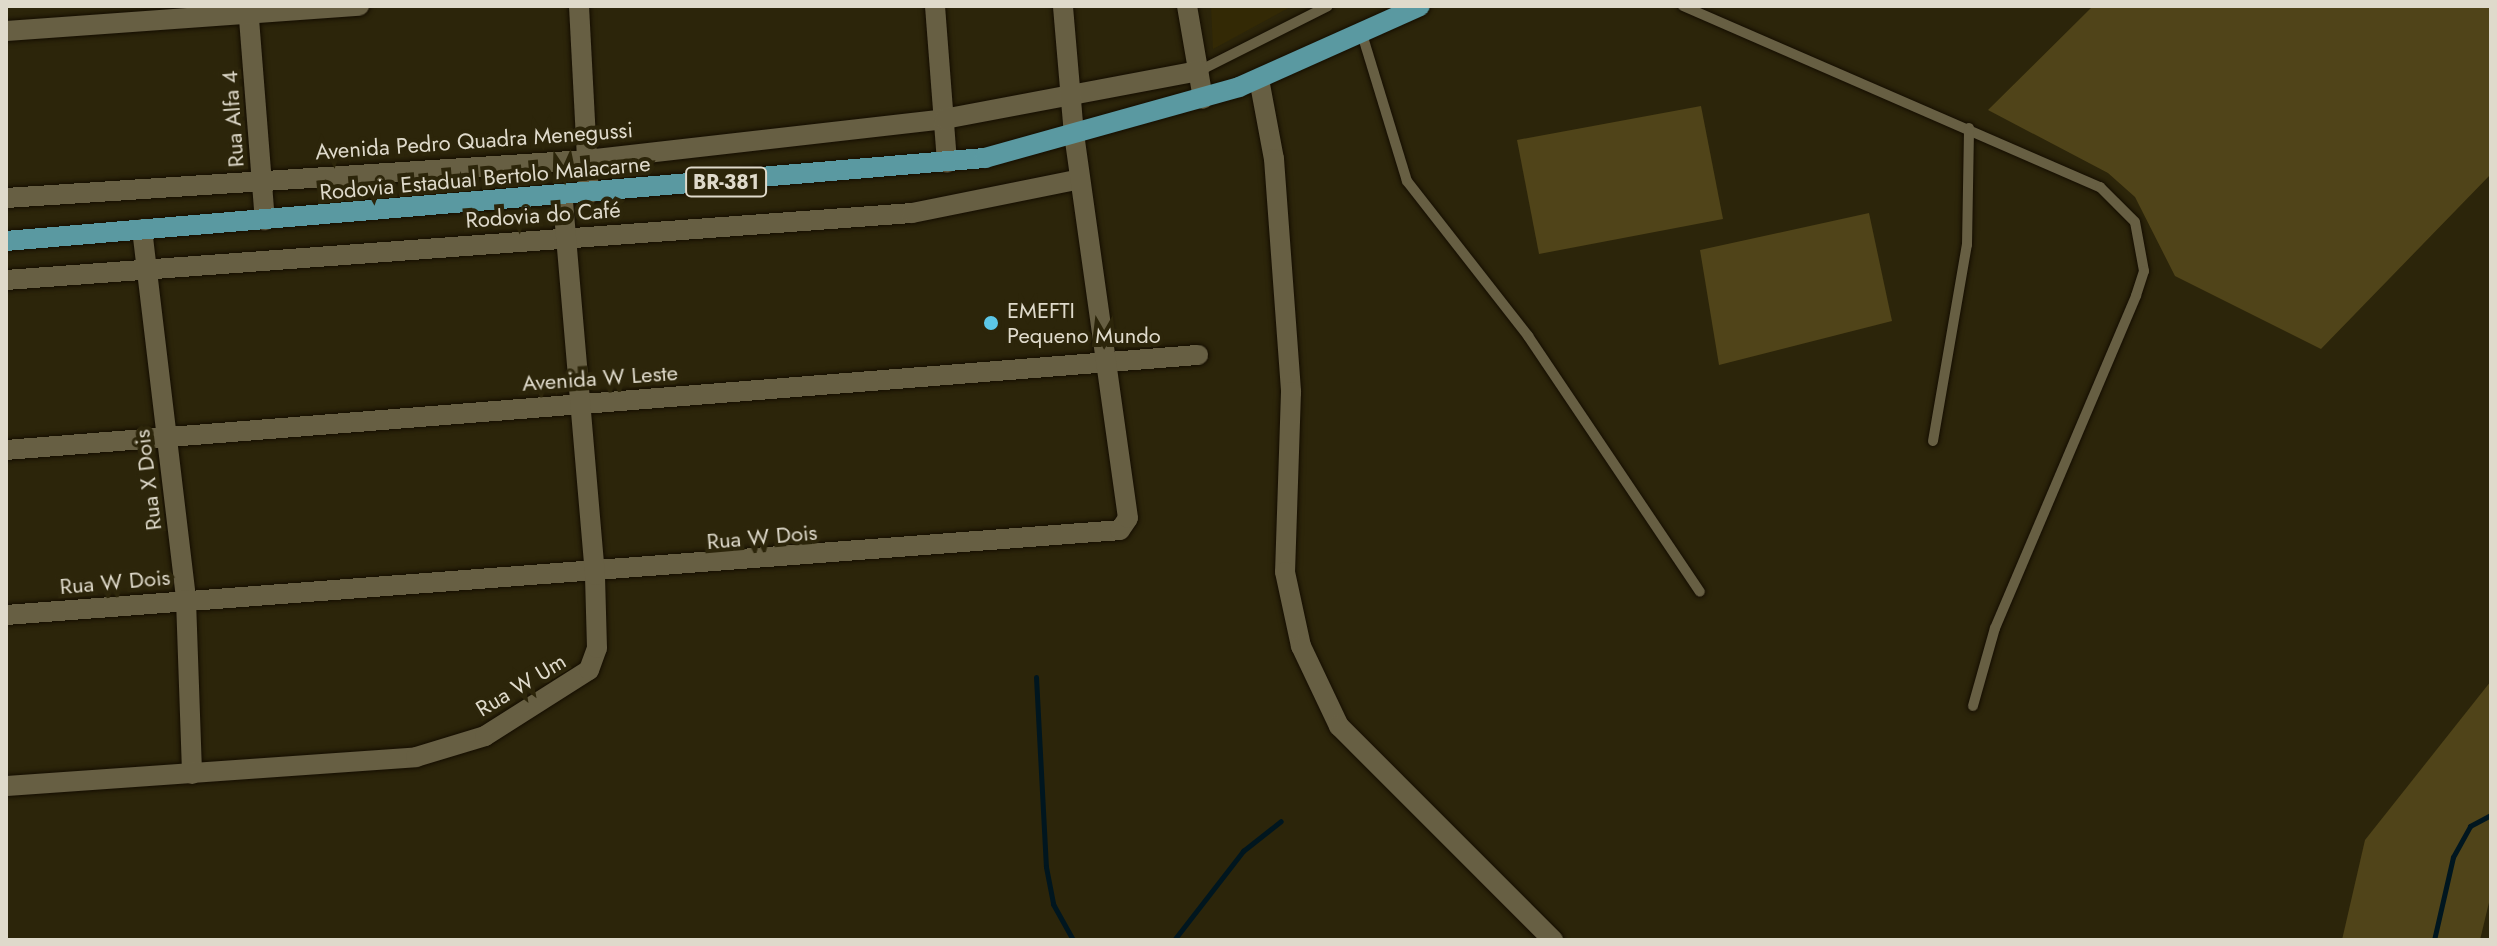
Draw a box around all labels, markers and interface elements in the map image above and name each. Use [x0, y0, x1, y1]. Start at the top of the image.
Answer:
street label: Rua Alfa 4 [216, 70, 250, 168]
street label: Avenida Pedro Quadra Menegussi [314, 117, 634, 165]
street label: Rodovia Estadual Bertolo Malacarne [318, 150, 652, 206]
road number: BR-381 [684, 166, 768, 198]
street label: Rodovia do Café [464, 196, 622, 234]
place label: EMEFTI Pequeno Mundo [1007, 297, 1161, 348]
marker: EMEFTI Pequeno Mundo [982, 314, 1000, 332]
street label: Avenida W Leste [521, 359, 679, 397]
street label: Rua X Dois [129, 428, 167, 532]
street label: Rua W Dois [706, 519, 818, 555]
street label: Rua W Dois [59, 564, 171, 600]
street label: Rua W Um [471, 648, 571, 722]

